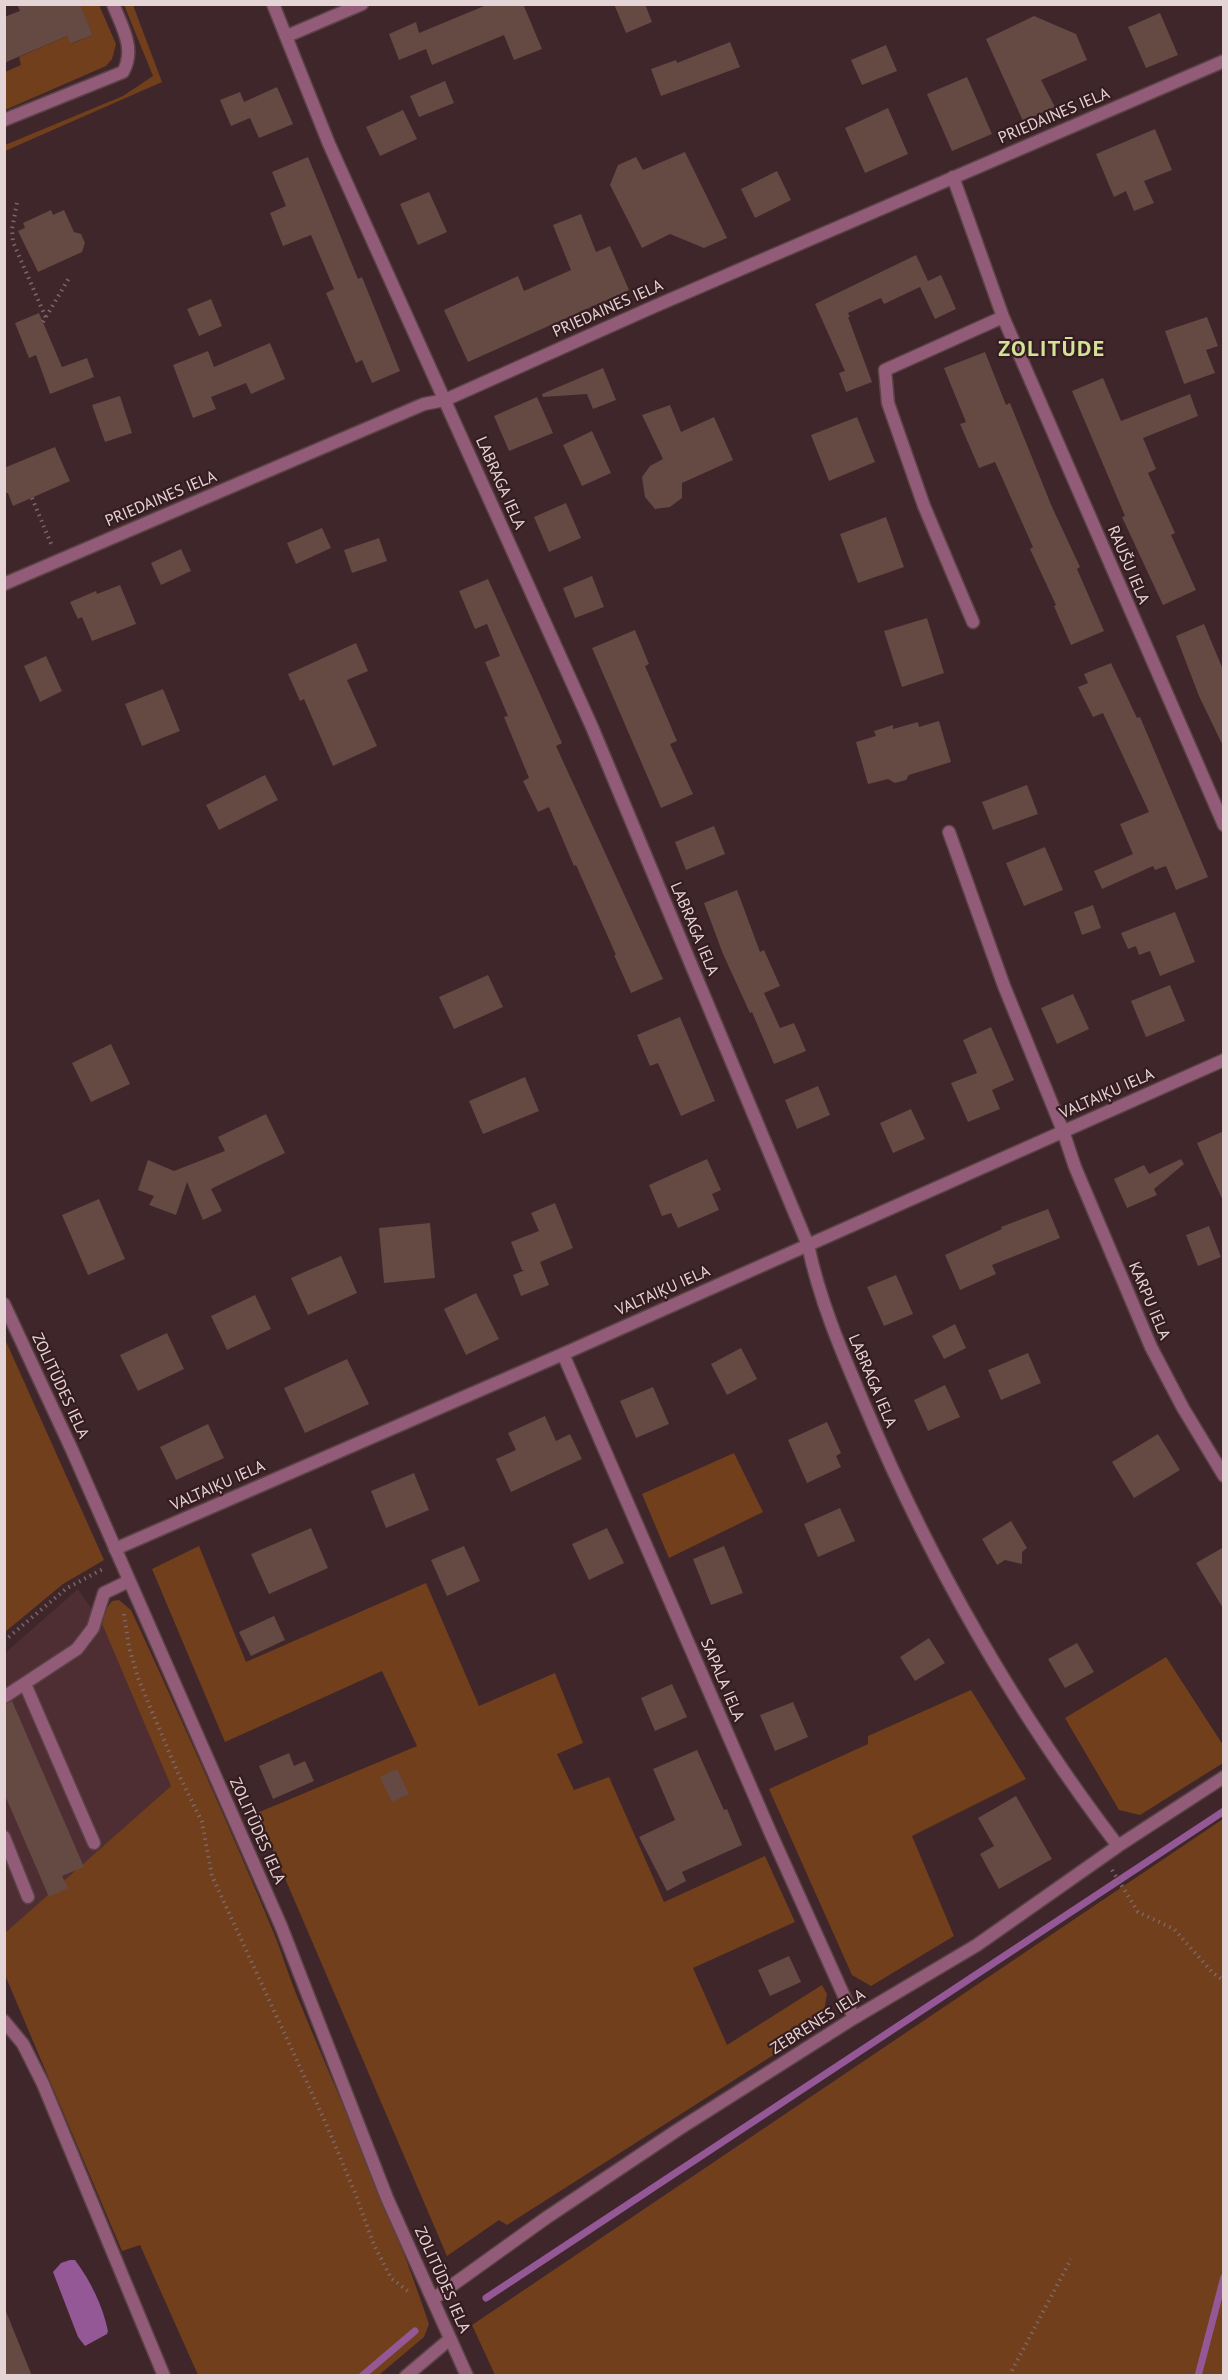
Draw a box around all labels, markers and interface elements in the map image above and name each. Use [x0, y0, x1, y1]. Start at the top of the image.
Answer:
street label: PRIEDAINES IELA [996, 84, 1112, 148]
street label: PRIEDAINES IELA [550, 276, 666, 342]
district label: ZOLITŪDE [998, 337, 1106, 363]
street label: LABRAGA IELA [471, 434, 529, 532]
street label: PRIEDAINES IELA [103, 467, 219, 531]
street label: RAUŠU IELA [1103, 523, 1153, 607]
street label: LABRAGA IELA [666, 879, 722, 979]
street label: VALTAIĶU IELA [1057, 1065, 1157, 1123]
street label: KARPU IELA [1124, 1259, 1174, 1343]
street label: VALTAIĶU IELA [613, 1262, 713, 1320]
street label: ZOLITŪDES IELA [27, 1330, 93, 1442]
street label: LABRAGA IELA [844, 1331, 900, 1431]
street label: VALTAIĶU IELA [168, 1457, 268, 1515]
street label: SAPALA IELA [696, 1636, 748, 1724]
street label: ZOLITŪDES IELA [225, 1775, 289, 1887]
street label: ZEBRENES IELA [767, 1985, 869, 2059]
street label: ZOLITŪDES IELA [410, 2224, 474, 2336]

